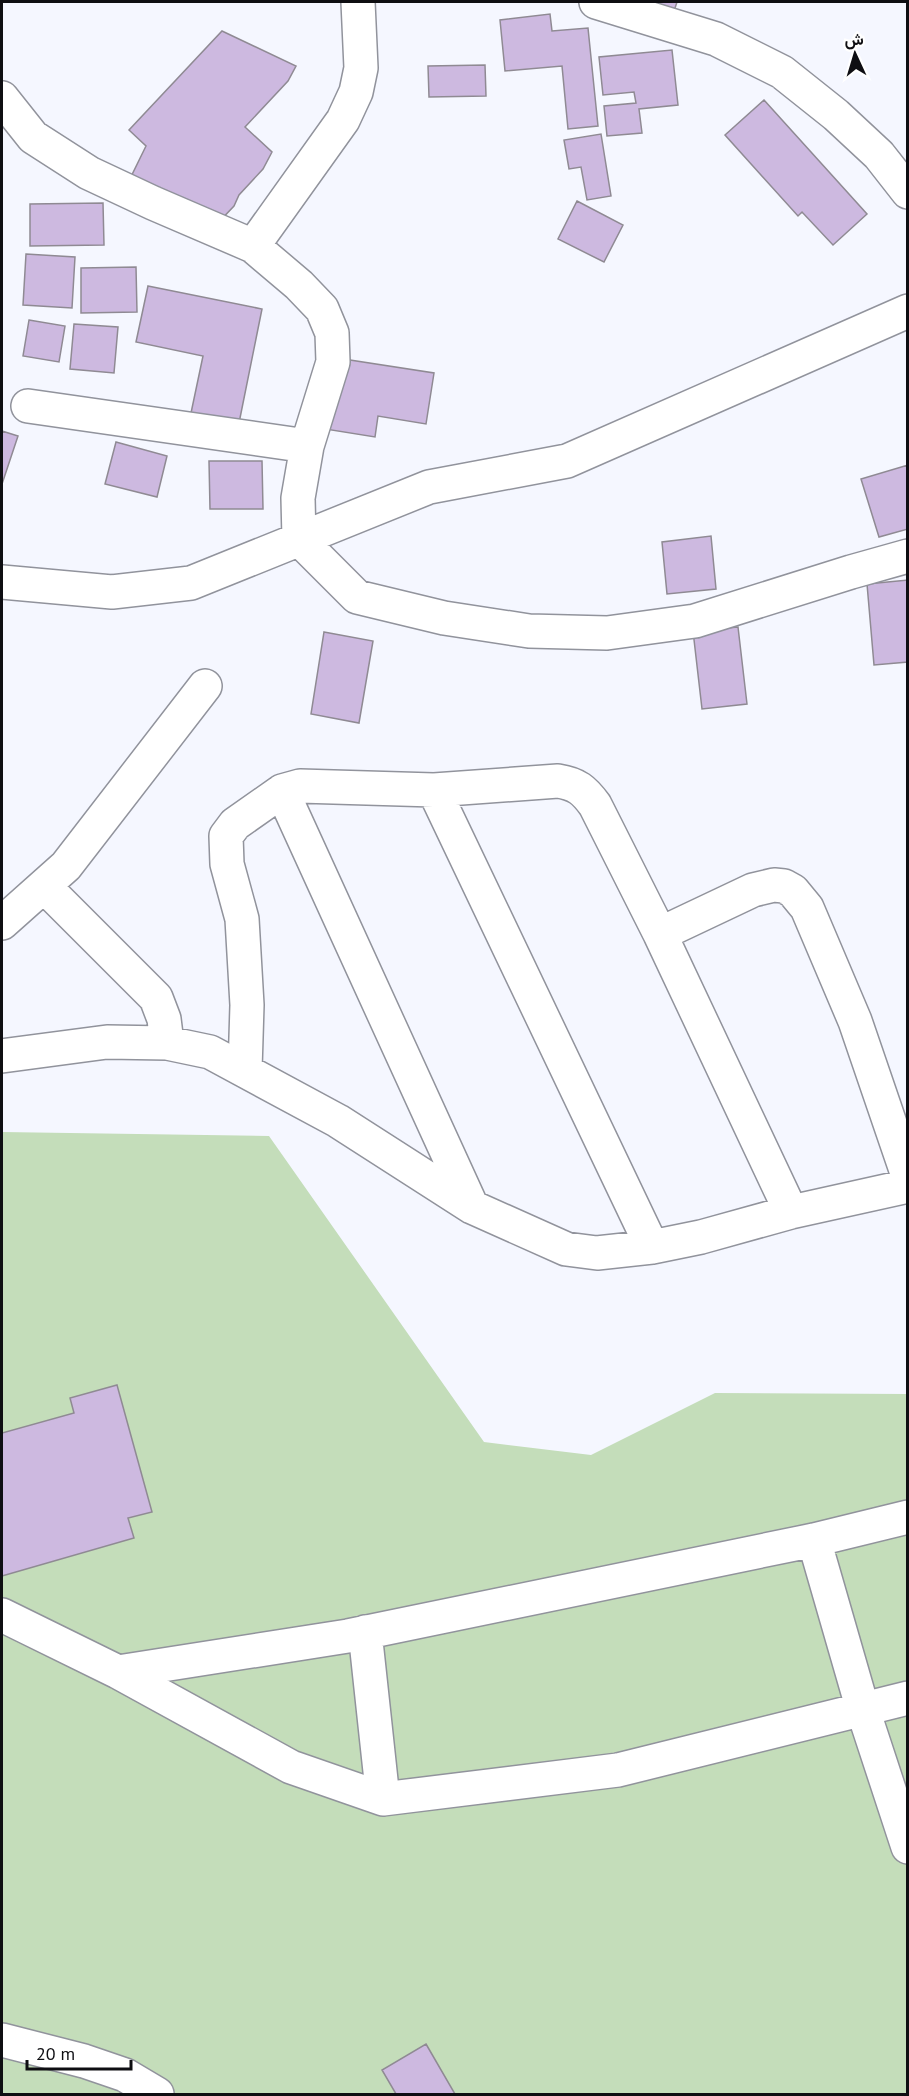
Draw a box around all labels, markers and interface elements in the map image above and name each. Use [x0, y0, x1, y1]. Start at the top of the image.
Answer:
north arrow [825, 24, 885, 84]
text: ش [844, 28, 864, 50]
scale bar [27, 2033, 130, 2071]
text: 20 m [36, 2042, 75, 2065]

